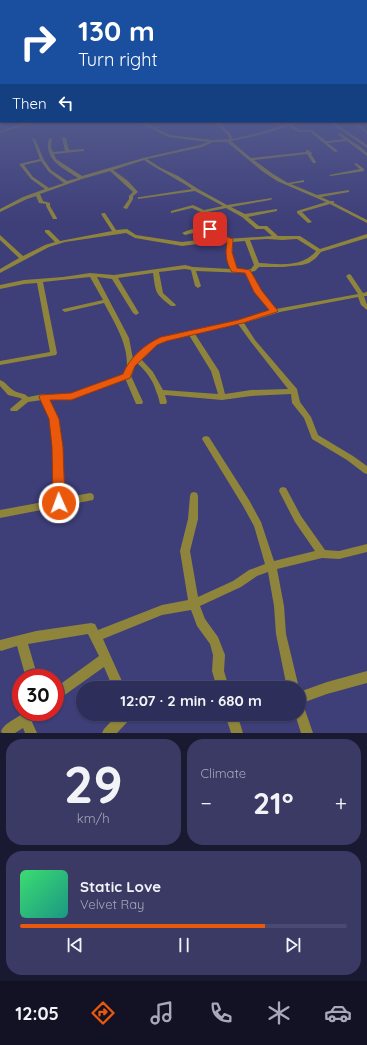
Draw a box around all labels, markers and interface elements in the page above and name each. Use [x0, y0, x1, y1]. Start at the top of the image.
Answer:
text: 130 m [78, 13, 155, 48]
icon: right [12, 16, 64, 68]
text: Turn right [78, 48, 158, 71]
icon: left [55, 92, 77, 114]
text: Then [12, 94, 47, 113]
pin [193, 212, 227, 246]
icon: arrive [199, 218, 221, 240]
position arrow [38, 482, 80, 524]
speed limit sign: 30 [12, 669, 64, 721]
text: 12:07 · 2 min · 680 m [120, 691, 262, 710]
text: 29 [64, 751, 123, 816]
text: Climate [201, 765, 246, 781]
text: 21° [253, 784, 294, 822]
text: − [201, 789, 212, 817]
text: + [335, 789, 347, 817]
text: km/h [77, 810, 110, 826]
text: Static Love [80, 877, 161, 896]
text: Velvet Ray [80, 896, 145, 912]
icon: previous [64, 934, 86, 956]
icon: pause [173, 934, 195, 956]
icon: next [282, 934, 304, 956]
icon: directions [89, 999, 117, 1027]
icon: music [148, 999, 176, 1027]
icon: phone [207, 999, 235, 1027]
icon: climate [265, 999, 293, 1027]
icon: car [324, 999, 352, 1027]
text: 12:05 [15, 1002, 59, 1025]

